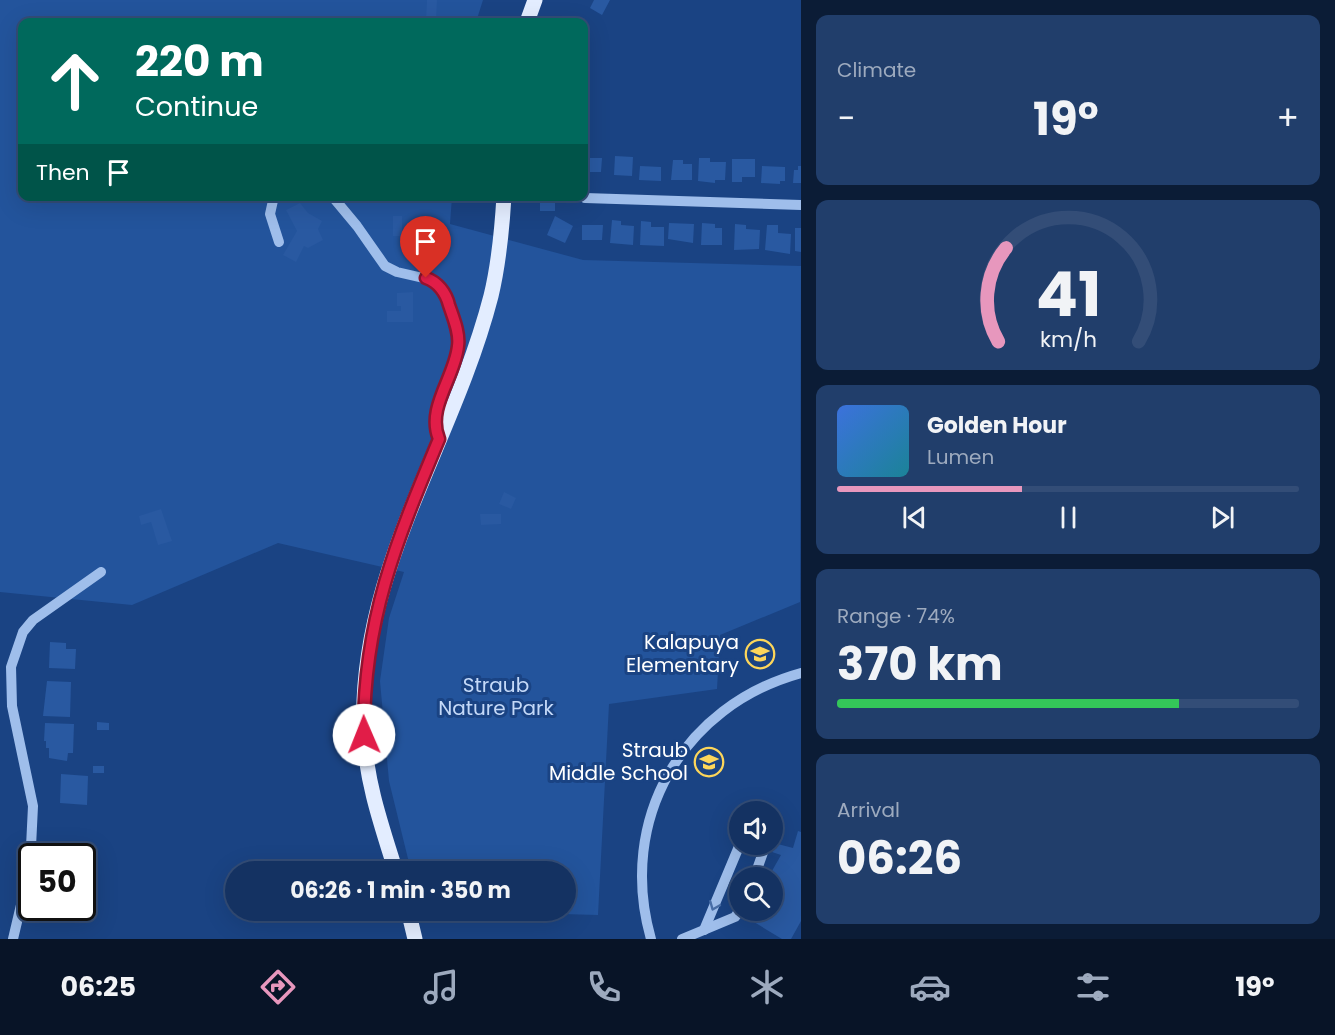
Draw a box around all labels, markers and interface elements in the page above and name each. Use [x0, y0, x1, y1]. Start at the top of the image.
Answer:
text: 220 m [135, 32, 264, 91]
icon: ahead [36, 42, 114, 120]
text: Climate [837, 56, 916, 84]
text: Continue [135, 88, 258, 125]
text: 19° [1033, 88, 1099, 151]
text: − [837, 95, 855, 142]
text: + [1276, 95, 1299, 142]
icon: arrive [102, 156, 135, 189]
text: Then [36, 157, 90, 188]
pin [400, 216, 451, 278]
icon: arrive [409, 225, 442, 258]
text: 41 [1035, 250, 1101, 338]
text: km/h [1039, 324, 1097, 355]
text: Golden Hour [927, 410, 1067, 441]
text: Lumen [927, 443, 994, 471]
icon: previous [898, 501, 931, 534]
icon: pause [1052, 501, 1085, 534]
icon: next [1206, 501, 1239, 534]
text: Range · 74% [837, 602, 955, 630]
place label: Kalapuya Elementary [626, 628, 739, 679]
text: 370 km [837, 633, 1003, 696]
school or university icon: Kalapuya Elementary [744, 638, 776, 670]
park label: Straub Nature Park [438, 671, 555, 722]
position arrow [332, 703, 396, 767]
place label: Straub Middle School [549, 736, 688, 787]
school or university icon: Straub Middle School [693, 746, 725, 778]
text: Arrival [837, 796, 900, 824]
map controls [729, 801, 783, 921]
button: sound [729, 801, 783, 855]
text: 06:26 [837, 827, 962, 890]
speed limit sign: 50 [18, 843, 96, 921]
button: search [729, 867, 783, 921]
text: 06:26 · 1 min · 350 m [290, 875, 511, 906]
one-way arrow [709, 900, 721, 911]
icon: directions [257, 966, 299, 1008]
icon: music [420, 966, 462, 1008]
icon: phone [583, 966, 625, 1008]
icon: climate [746, 966, 788, 1008]
icon: car [909, 966, 951, 1008]
icon: filters [1072, 966, 1114, 1008]
text: 06:25 [61, 968, 136, 1005]
text: 19° [1235, 968, 1274, 1005]

